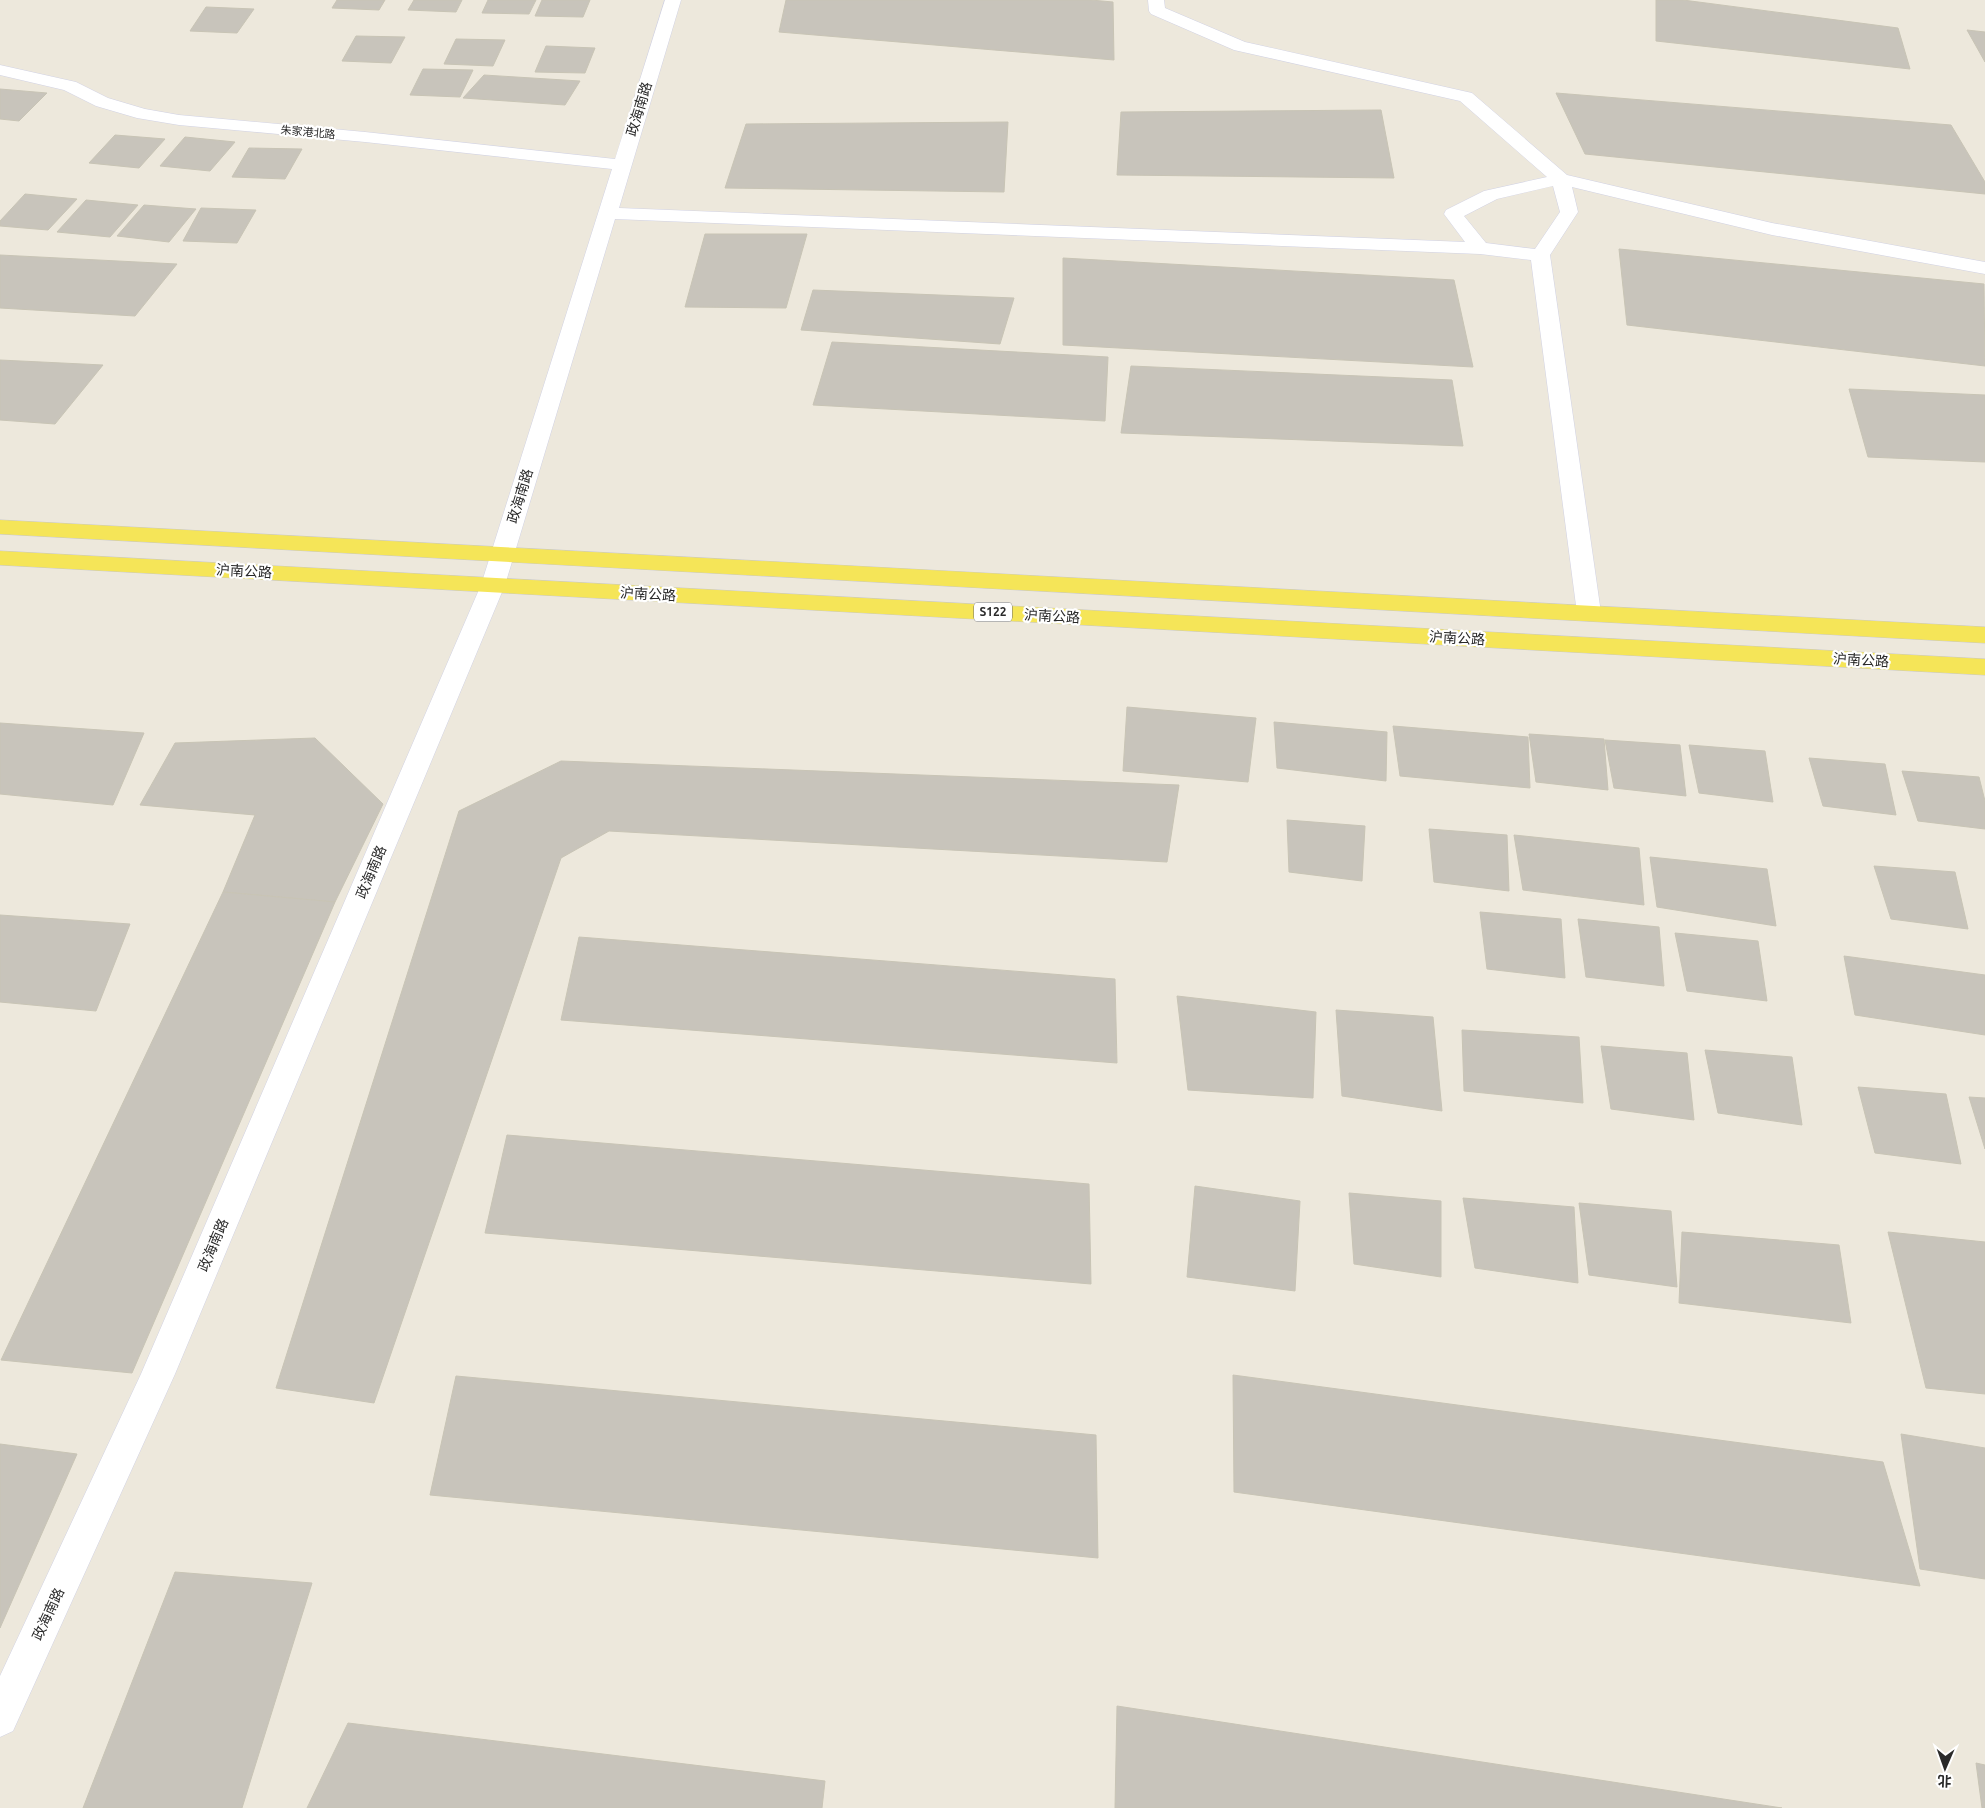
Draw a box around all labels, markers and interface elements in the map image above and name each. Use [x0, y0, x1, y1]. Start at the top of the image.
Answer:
street label: 政海南路 [623, 80, 655, 138]
street label: 朱家港北路 [280, 124, 336, 140]
street label: 政海南路 [504, 467, 536, 525]
street label: 沪南公路 [216, 562, 272, 580]
street label: 沪南公路 [620, 585, 676, 603]
road number: S122 [974, 602, 1012, 622]
street label: 沪南公路 [1024, 607, 1080, 625]
street label: 沪南公路 [1429, 629, 1485, 647]
street label: 沪南公路 [1833, 651, 1889, 669]
street label: 政海南路 [353, 843, 389, 901]
street label: 政海南路 [195, 1216, 231, 1274]
street label: 政海南路 [29, 1585, 67, 1643]
north arrow [1920, 1743, 1970, 1793]
text: 北 [1937, 1773, 1952, 1789]

